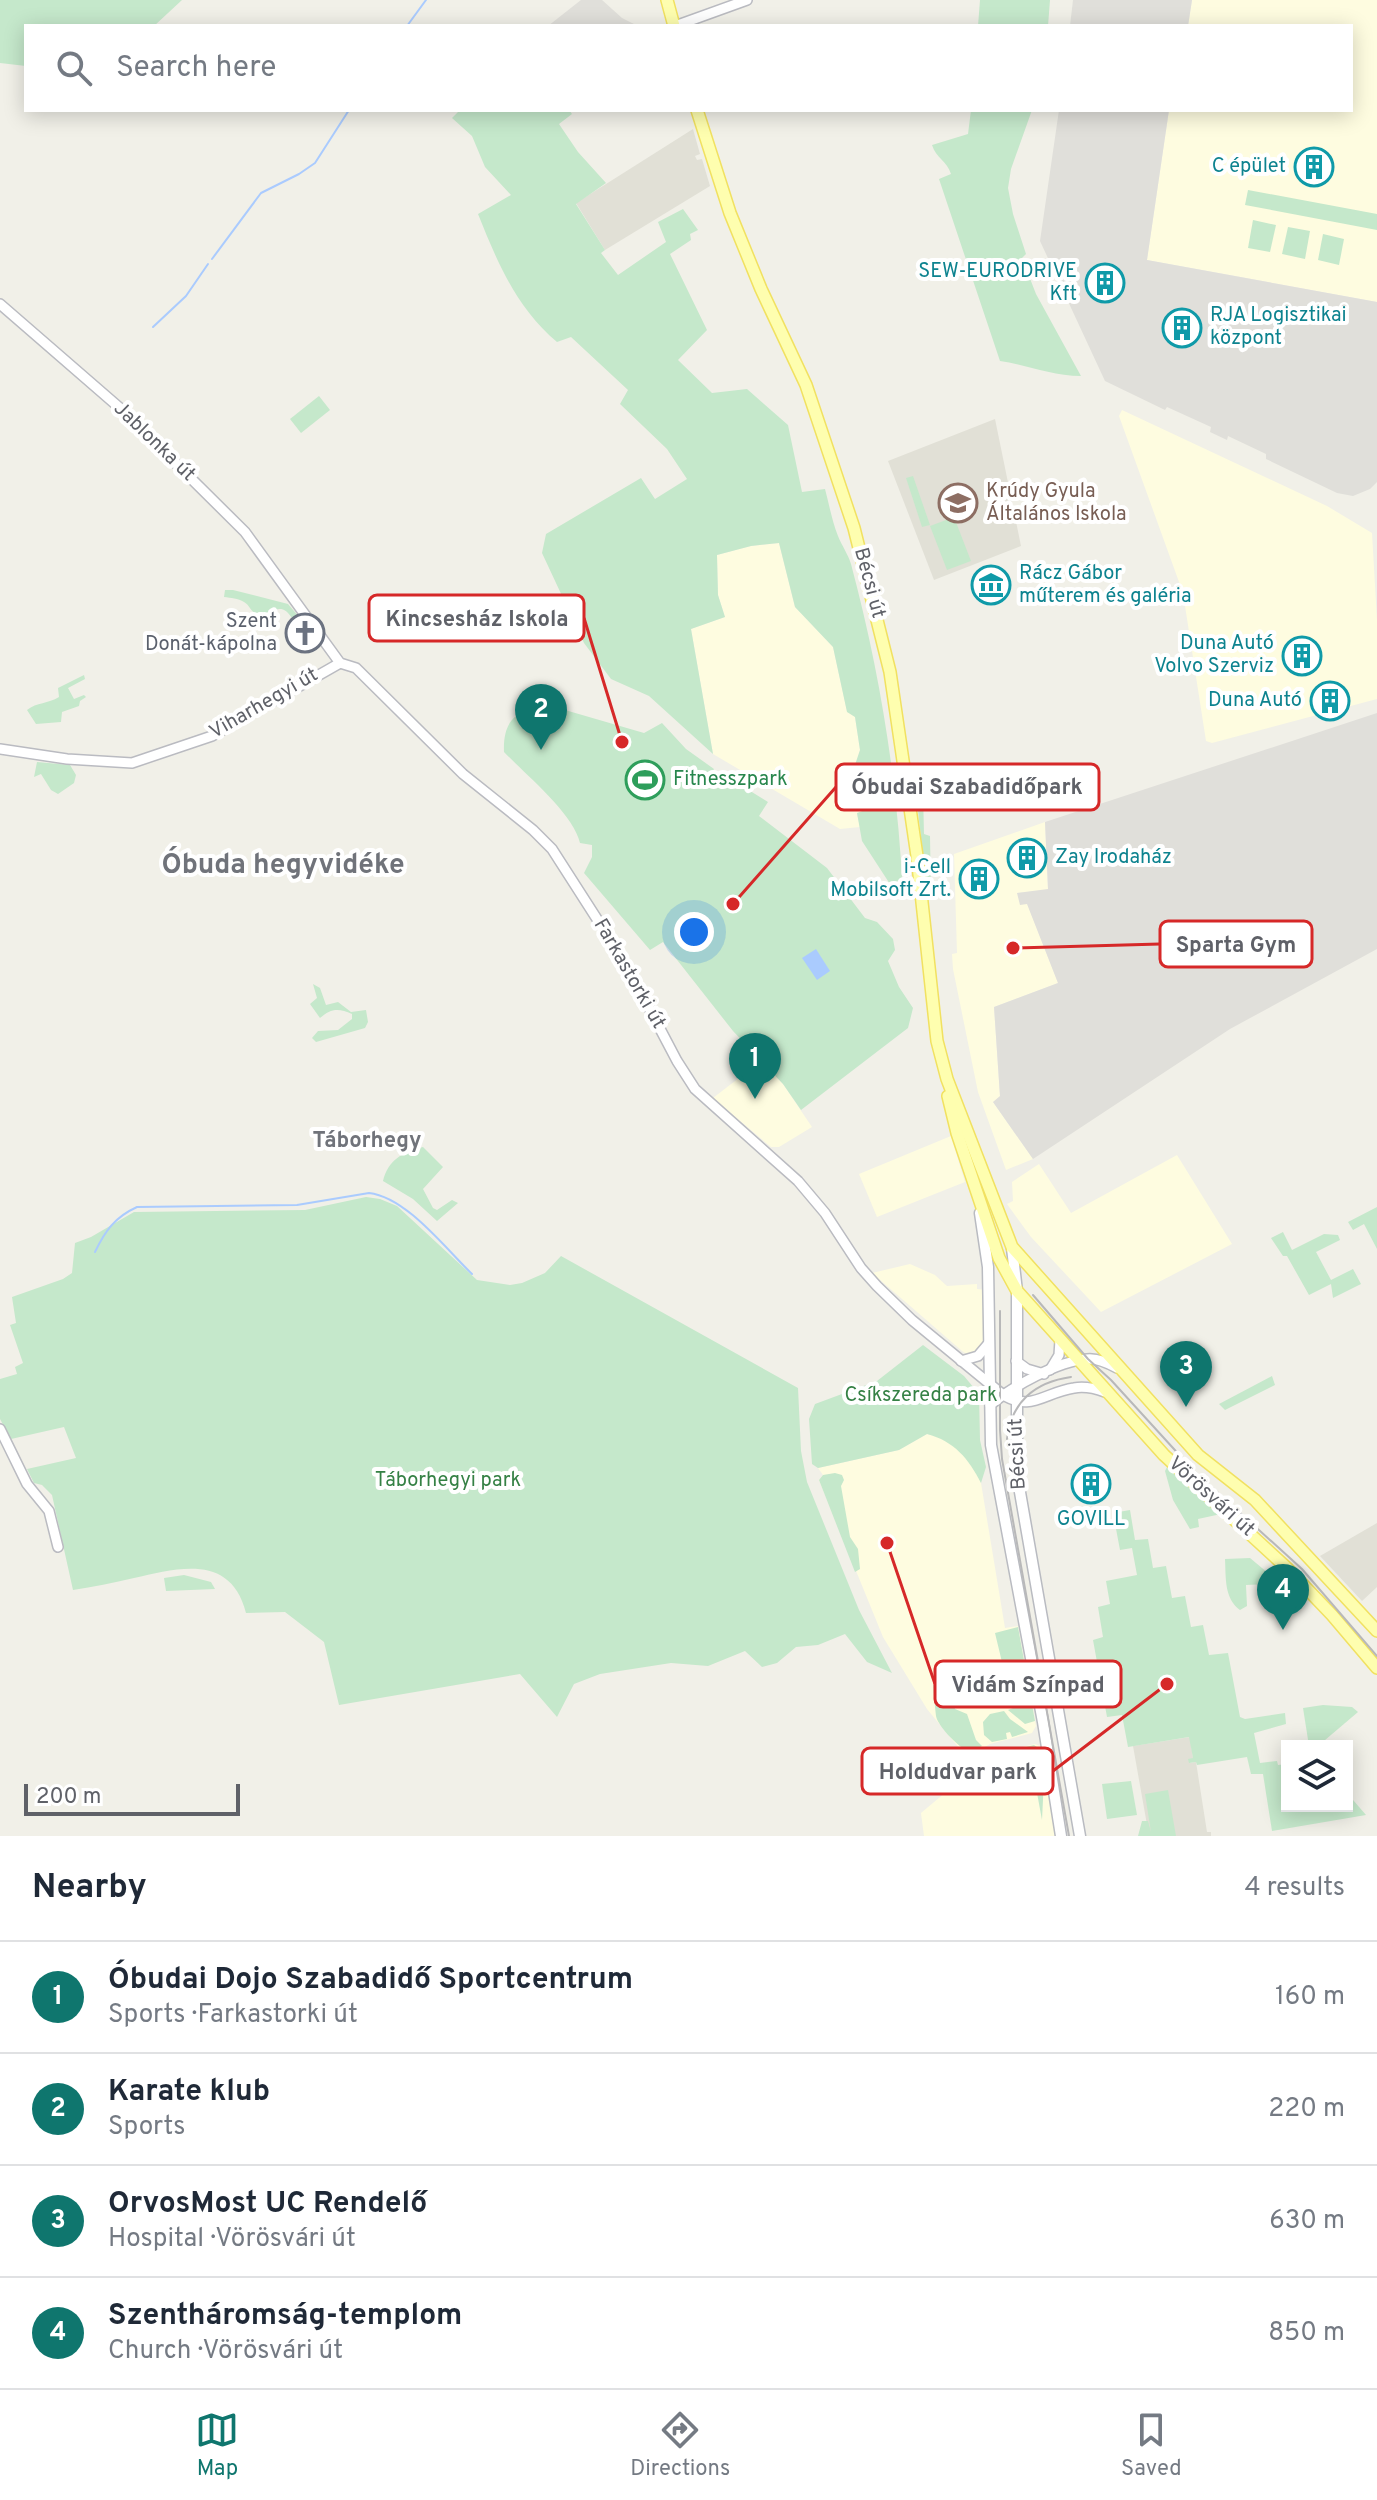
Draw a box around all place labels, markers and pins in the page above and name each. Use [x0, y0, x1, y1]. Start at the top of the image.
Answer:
building icon: C épület [1293, 146, 1335, 188]
place label: C épület [1212, 154, 1286, 180]
place label: SEW-EURODRIVE Kft [918, 259, 1077, 308]
building icon: SEW-EURODRIVE Kft [1084, 262, 1126, 304]
place label: RJA Logisztikai központ [1210, 303, 1346, 352]
building icon: RJA Logisztikai központ [1161, 307, 1203, 349]
place label: Krúdy Gyula Általános Iskola [986, 479, 1127, 528]
school or university icon: Krúdy Gyula Általános Iskola [937, 482, 979, 524]
place label: Rácz Gábor műterem és galéria [1019, 561, 1191, 610]
museum icon: Rácz Gábor műterem és galéria [970, 564, 1012, 606]
callout: Kincsesház Iskola [369, 595, 584, 641]
place label: Szent Donát-kápolna [145, 609, 277, 658]
church icon: Szent Donát-kápolna [284, 612, 326, 654]
place label: Duna Autó Volvo Szerviz [1154, 631, 1274, 680]
building icon: Duna Autó Volvo Szerviz [1281, 635, 1323, 677]
building icon: Duna Autó [1309, 680, 1351, 722]
pin: 2 [515, 684, 567, 750]
place label: Duna Autó [1208, 688, 1302, 714]
sports icon: Fitnesszpark [624, 759, 666, 801]
callout: Óbudai Szabadidőpark [836, 764, 1099, 810]
place label: Fitnesszpark [673, 767, 788, 793]
building icon: Zay Irodaház [1006, 837, 1048, 879]
place label: Zay Irodaház [1055, 845, 1172, 871]
place label: i-Cell Mobilsoft Zrt. [830, 855, 951, 904]
building icon: i-Cell Mobilsoft Zrt. [958, 858, 1000, 900]
callout: Sparta Gym [1160, 921, 1312, 967]
pin: 1 [729, 1033, 781, 1099]
pin: 3 [1160, 1341, 1212, 1407]
building icon: GOVILL [1070, 1463, 1112, 1505]
place label: GOVILL [1057, 1507, 1125, 1533]
pin: 4 [1257, 1564, 1309, 1630]
callout: Vidám Színpad [935, 1661, 1121, 1707]
callout: Holdudvar park [862, 1748, 1053, 1794]

